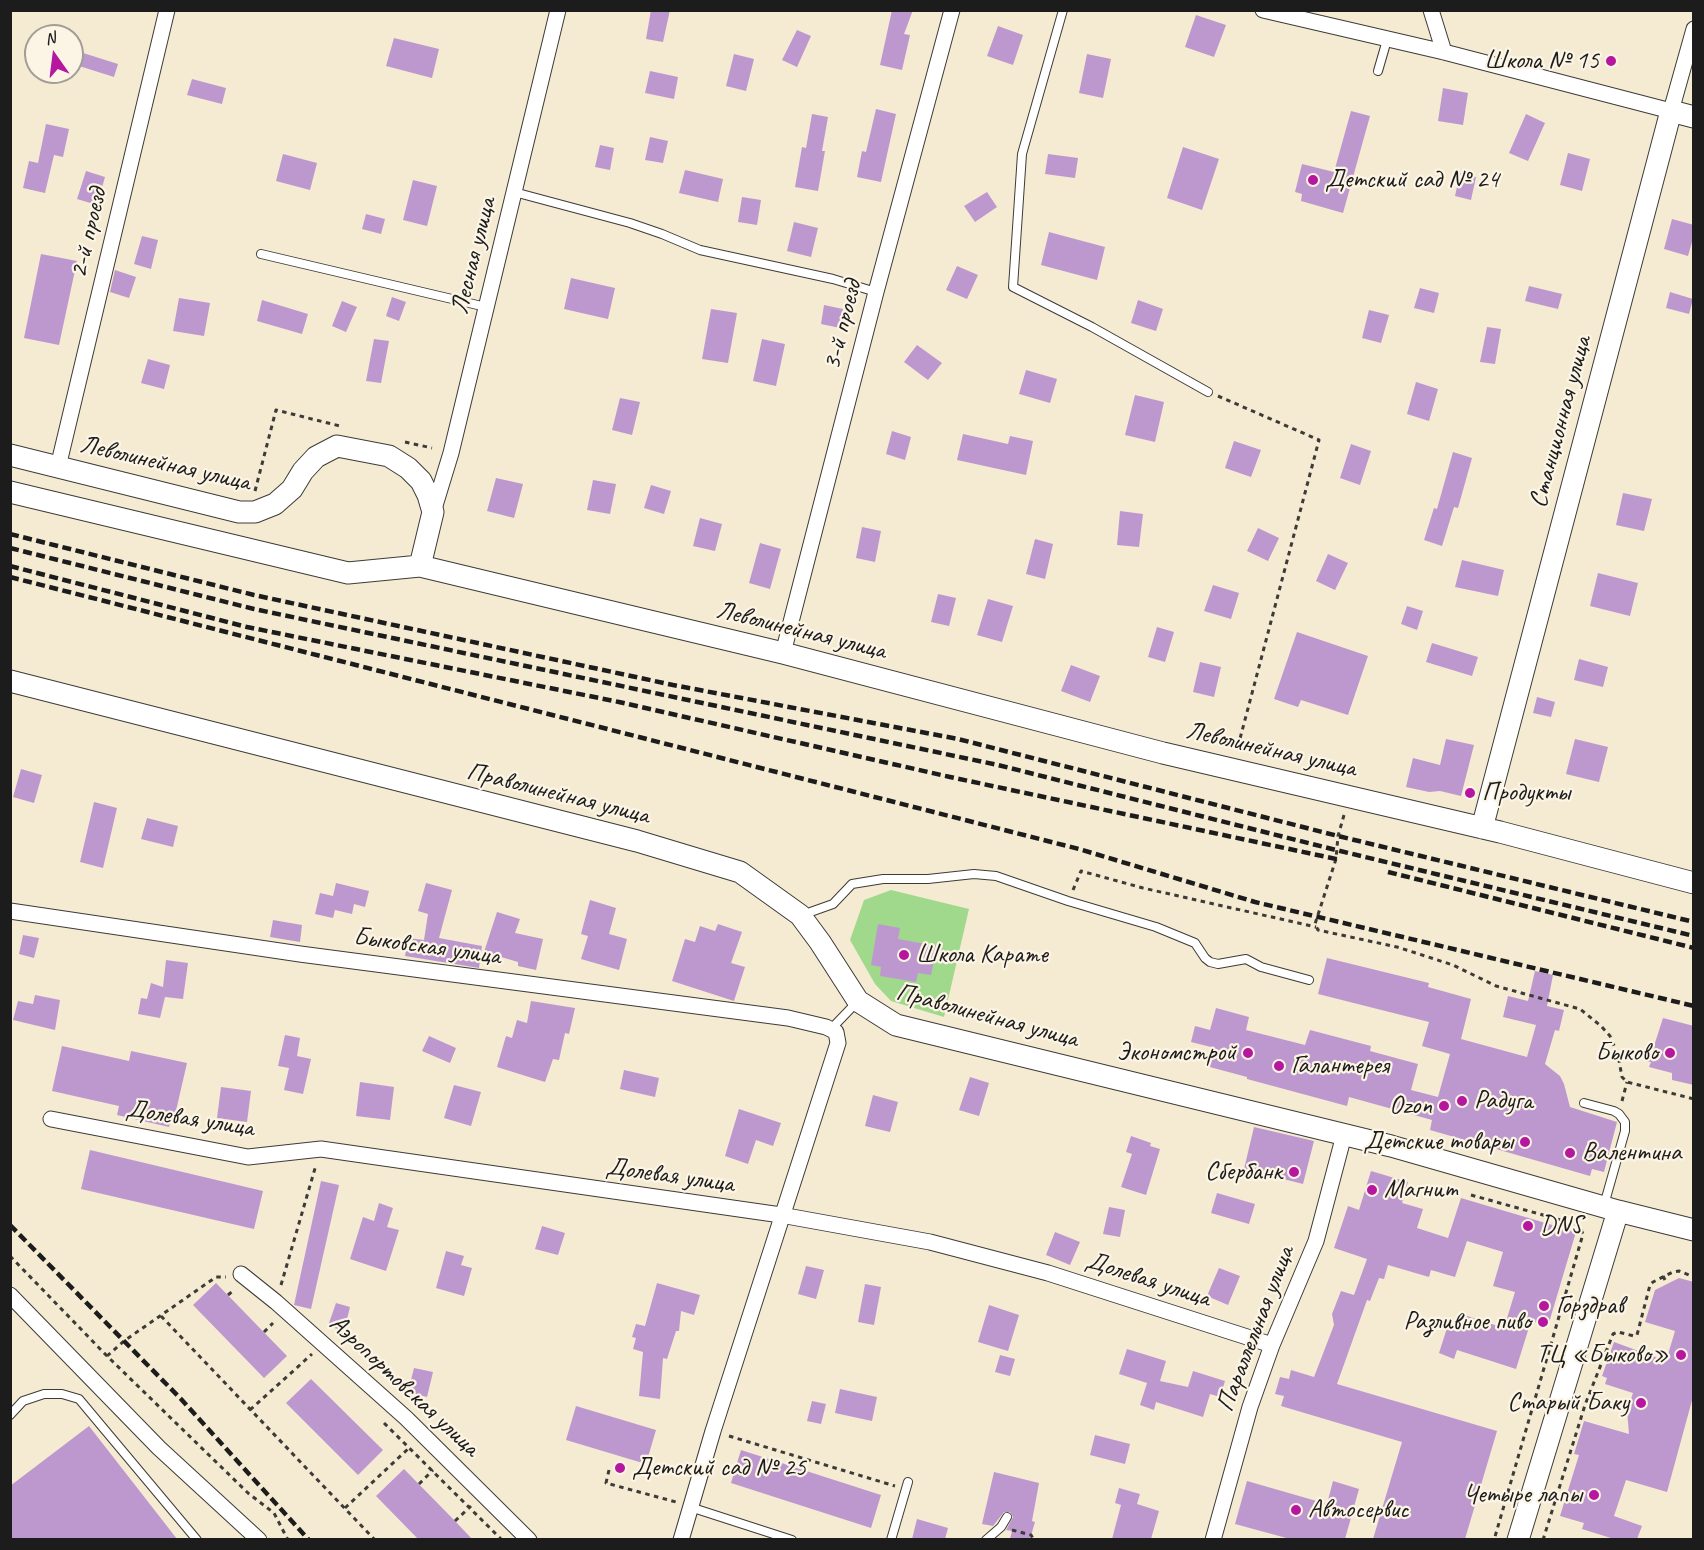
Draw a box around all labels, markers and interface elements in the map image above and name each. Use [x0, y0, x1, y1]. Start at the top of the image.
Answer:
north arrow [24, 24, 84, 84]
text: N [43, 28, 57, 49]
place label: Школа № 15 [1484, 45, 1599, 77]
marker: Школа № 15 [1604, 54, 1618, 68]
place label: Детский сад № 24 [1325, 164, 1499, 196]
marker: Детский сад № 24 [1306, 173, 1320, 187]
street label: 2-й проезд [64, 185, 114, 281]
street label: Лесная улица [444, 195, 504, 317]
street label: 3-й проезд [817, 277, 869, 373]
street label: Станционная улица [1523, 333, 1599, 511]
street label: Леволинейная улица [77, 429, 253, 499]
street label: Леволинейная улица [713, 595, 889, 667]
street label: Леволинейная улица [1183, 715, 1359, 785]
street label: Праволинейная улица [463, 756, 653, 832]
place label: Продукты [1482, 777, 1570, 809]
marker: Продукты [1463, 786, 1477, 800]
street label: Быковская улица [352, 921, 502, 973]
place label: Школа Карате [916, 939, 1048, 971]
marker: Школа Карате [897, 948, 911, 962]
street label: Праволинейная улица [893, 977, 1081, 1055]
place label: Экономстрой [1117, 1037, 1236, 1069]
place label: Быково [1596, 1037, 1658, 1069]
marker: Экономстрой [1241, 1046, 1255, 1060]
marker: Быково [1663, 1046, 1677, 1060]
place label: Галантерея [1291, 1050, 1389, 1082]
marker: Галантерея [1272, 1059, 1286, 1073]
place label: Радуга [1474, 1085, 1532, 1117]
place label: Ozon [1389, 1090, 1432, 1122]
street label: Долевая улица [124, 1094, 256, 1144]
marker: Радуга [1455, 1094, 1469, 1108]
marker: Ozon [1437, 1099, 1451, 1113]
place label: Детские товары [1363, 1126, 1513, 1158]
marker: Детские товары [1518, 1135, 1532, 1149]
place label: Валентина [1582, 1137, 1681, 1169]
marker: Валентина [1563, 1146, 1577, 1160]
street label: Долевая улица [604, 1152, 736, 1200]
place label: Сбербанк [1205, 1156, 1282, 1188]
marker: Сбербанк [1287, 1165, 1301, 1179]
place label: Магнит [1384, 1174, 1458, 1206]
marker: Магнит [1365, 1183, 1379, 1197]
place label: DNS [1540, 1210, 1582, 1242]
marker: DNS [1521, 1219, 1535, 1233]
street label: Параллельная улица [1210, 1242, 1302, 1416]
street label: Долевая улица [1082, 1245, 1214, 1315]
place label: Горздрав [1556, 1290, 1624, 1322]
marker: Горздрав [1537, 1299, 1551, 1313]
place label: Разливное пиво [1404, 1306, 1531, 1338]
street label: Аэропортовская улица [322, 1308, 486, 1464]
marker: Разливное пиво [1536, 1315, 1550, 1329]
place label: ТЦ «Быково» [1536, 1339, 1669, 1371]
marker: ТЦ «Быково» [1674, 1348, 1688, 1362]
place label: Старый Баку [1507, 1387, 1629, 1419]
marker: Старый Баку [1634, 1396, 1648, 1410]
place label: Детский сад № 25 [632, 1452, 806, 1484]
marker: Детский сад № 25 [613, 1461, 627, 1475]
place label: Четыре лапы [1463, 1479, 1582, 1511]
marker: Четыре лапы [1587, 1488, 1601, 1502]
place label: Автосервис [1308, 1494, 1408, 1526]
marker: Автосервис [1289, 1503, 1303, 1517]

